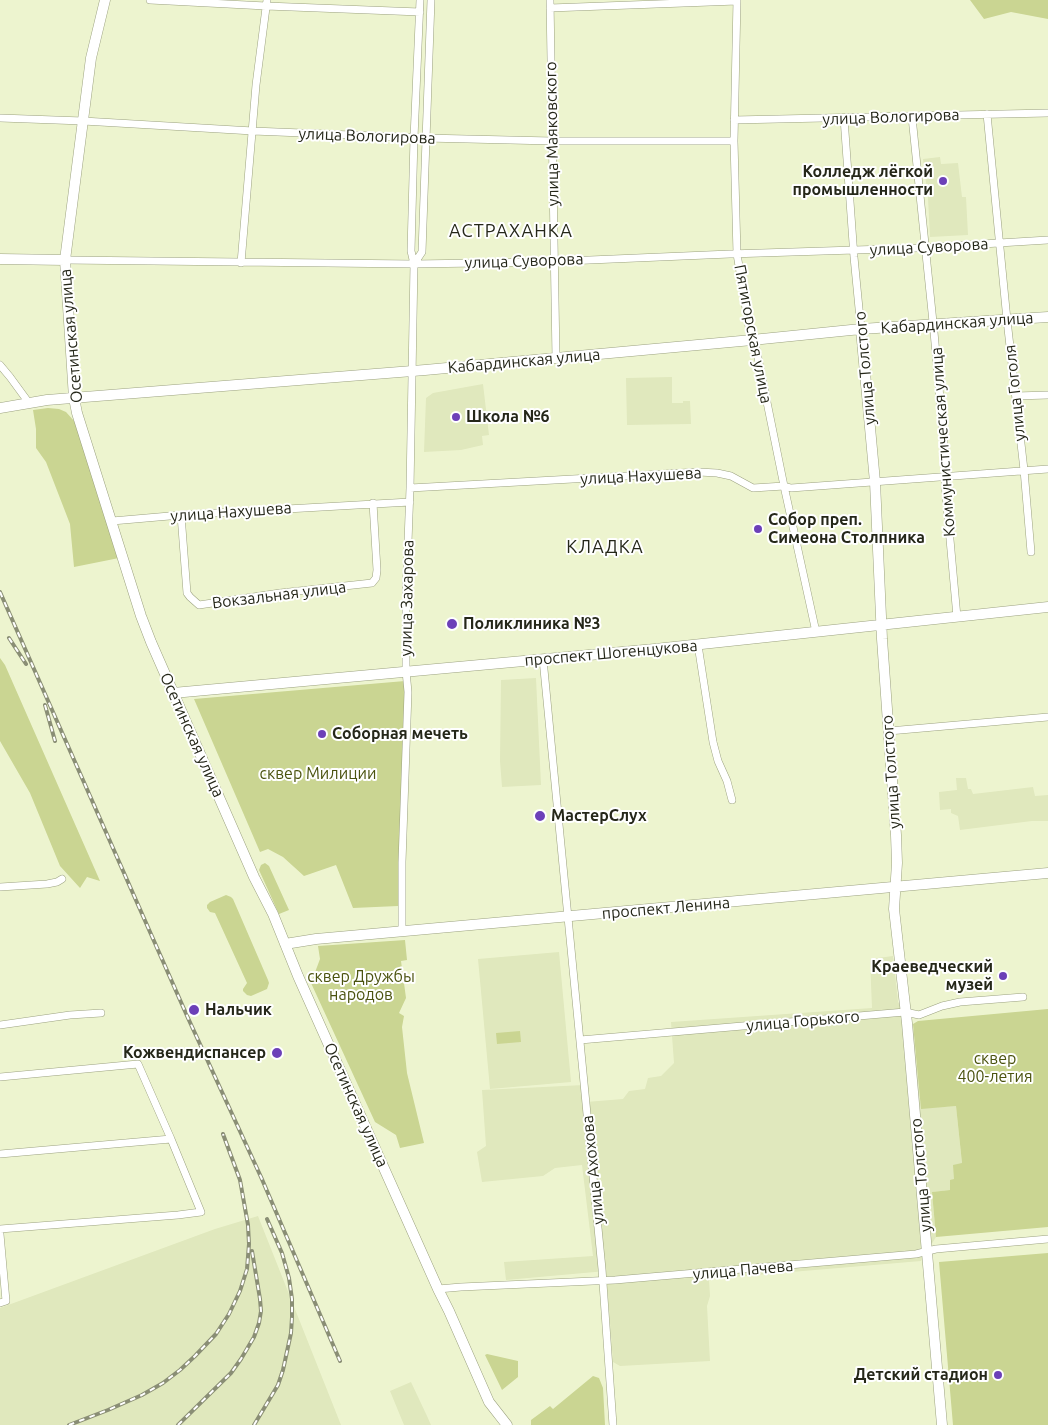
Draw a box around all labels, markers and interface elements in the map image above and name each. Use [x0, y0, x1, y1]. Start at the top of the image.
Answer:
street label: улица Маяковского [541, 61, 563, 207]
street label: улица Вологирова [822, 105, 960, 129]
street label: улица Вологирова [298, 124, 436, 148]
place label: Колледж лёгкой промышленности [792, 162, 933, 200]
marker: Колледж лёгкой промышленности [937, 175, 949, 187]
district label: АСТРАХАНКА [448, 220, 574, 242]
street label: улица Суворова [869, 234, 989, 260]
street label: улица Суворова [464, 249, 584, 273]
street label: Пятигорская улица [730, 263, 776, 405]
street label: Осетинская улица [56, 268, 86, 404]
street label: Кабардинская улица [880, 308, 1034, 338]
street label: улица Толстого [850, 310, 880, 426]
street label: улица Гоголя [1000, 344, 1030, 442]
street label: Кабардинская улица [447, 345, 601, 377]
street label: Коммунистическая улица [927, 347, 959, 537]
place label: Школа №6 [466, 407, 550, 427]
marker: Школа №6 [450, 411, 462, 423]
street label: улица Нахушева [580, 463, 702, 489]
street label: улица Нахушева [170, 498, 292, 526]
place label: Собор преп. Симеона Столпника [768, 510, 925, 548]
marker: Собор преп. Симеона Столпника [752, 523, 764, 535]
district label: КЛАДКА [565, 536, 645, 558]
street label: улица Захарова [396, 539, 418, 657]
street label: Вокзальная улица [211, 577, 347, 613]
place label: Поликлиника №3 [463, 614, 600, 634]
marker: Поликлиника №3 [445, 617, 459, 631]
street label: проспект Шогенцукова [524, 636, 698, 670]
street label: Осетинская улица [156, 670, 228, 800]
street label: улица Толстого [877, 714, 905, 830]
place label: Соборная мечеть [332, 724, 468, 744]
marker: Соборная мечеть [316, 728, 328, 740]
park label: сквер Милиции [260, 764, 376, 784]
place label: МастерСлух [551, 806, 647, 826]
marker: МастерСлух [533, 809, 547, 823]
street label: проспект Ленина [601, 893, 731, 923]
place label: Краеведческий музей [871, 957, 993, 995]
park label: сквер Дружбы народов [307, 967, 415, 1005]
marker: Краеведческий музей [997, 970, 1009, 982]
place label: Нальчик [205, 1000, 272, 1020]
marker: Нальчик [187, 1003, 201, 1017]
street label: улица Горького [745, 1006, 861, 1036]
street label: Осетинская улица [320, 1040, 392, 1170]
place label: Кожвендиспансер [123, 1043, 266, 1063]
marker: Кожвендиспансер [270, 1046, 284, 1060]
park label: сквер 400-летия [957, 1049, 1033, 1087]
street label: улица Ахохова [578, 1114, 608, 1226]
street label: улица Толстого [906, 1117, 936, 1233]
street label: улица Пачева [692, 1256, 794, 1284]
place label: Детский стадион [854, 1365, 988, 1385]
marker: Детский стадион [992, 1369, 1004, 1381]

